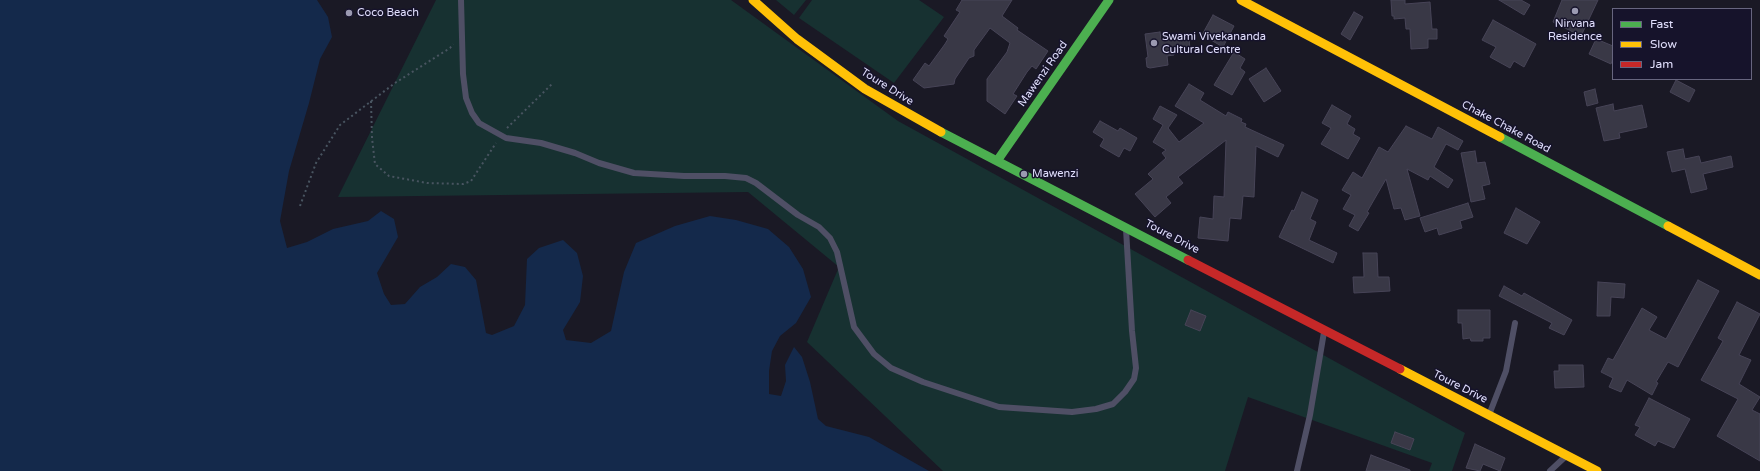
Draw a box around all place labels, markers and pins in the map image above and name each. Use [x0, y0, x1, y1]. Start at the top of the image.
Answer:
place label: Coco Beach [357, 6, 419, 20]
marker: Nirvana Residence [1570, 6, 1580, 16]
marker: Coco Beach [344, 8, 354, 18]
place label: Nirvana Residence [1548, 17, 1602, 43]
place label: Swami Vivekananda Cultural Centre [1162, 30, 1266, 56]
marker: Swami Vivekananda Cultural Centre [1149, 38, 1159, 48]
place label: Mawenzi [1032, 167, 1078, 181]
marker: Mawenzi [1019, 169, 1029, 179]

